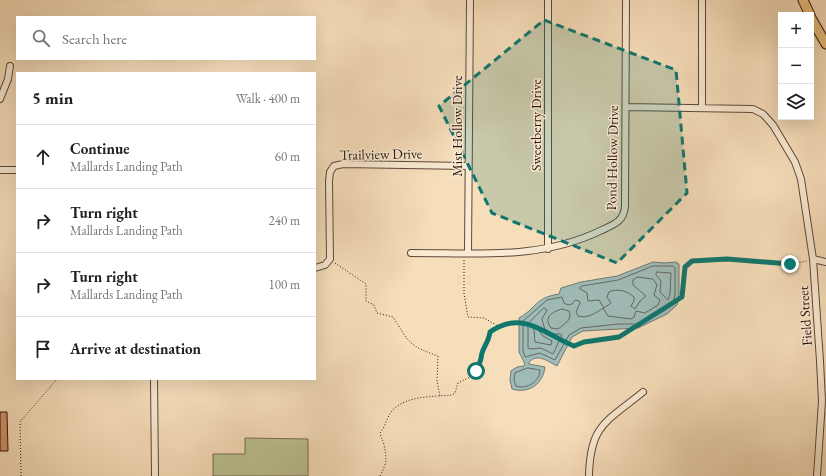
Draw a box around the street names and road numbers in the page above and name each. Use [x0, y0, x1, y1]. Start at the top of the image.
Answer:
street label: Mist Hollow Drive [448, 75, 466, 177]
street label: Sweetberry Drive [527, 79, 545, 171]
street label: Pond Hollow Drive [602, 105, 622, 211]
street label: Trailview Drive [340, 144, 423, 164]
street label: Field Street [794, 285, 816, 347]

